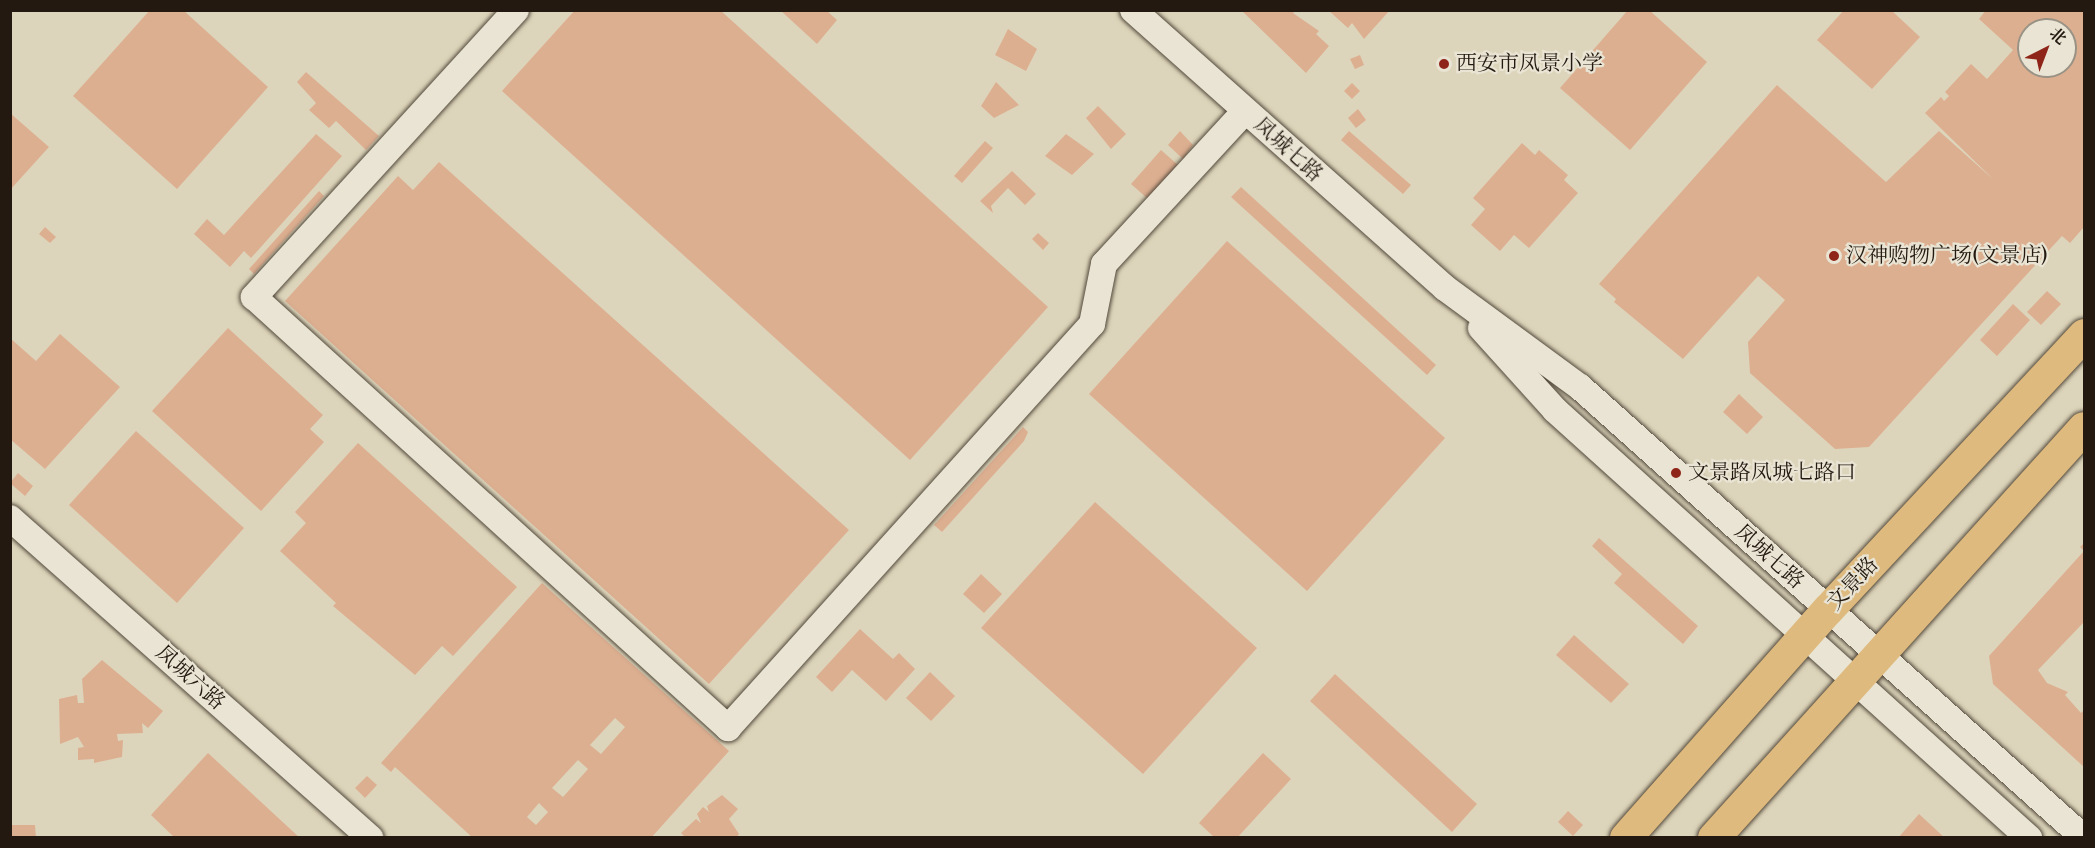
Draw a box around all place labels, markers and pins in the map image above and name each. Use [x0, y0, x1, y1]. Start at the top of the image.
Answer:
place label: 西安市凤景小学 [1456, 51, 1603, 77]
marker: 西安市凤景小学 [1437, 57, 1451, 71]
place label: 汉神购物广场(文景店) [1846, 243, 2048, 269]
marker: 汉神购物广场(文景店) [1827, 249, 1841, 263]
place label: 文景路凤城七路口 [1688, 460, 1856, 486]
marker: 文景路凤城七路口 [1669, 466, 1683, 480]

